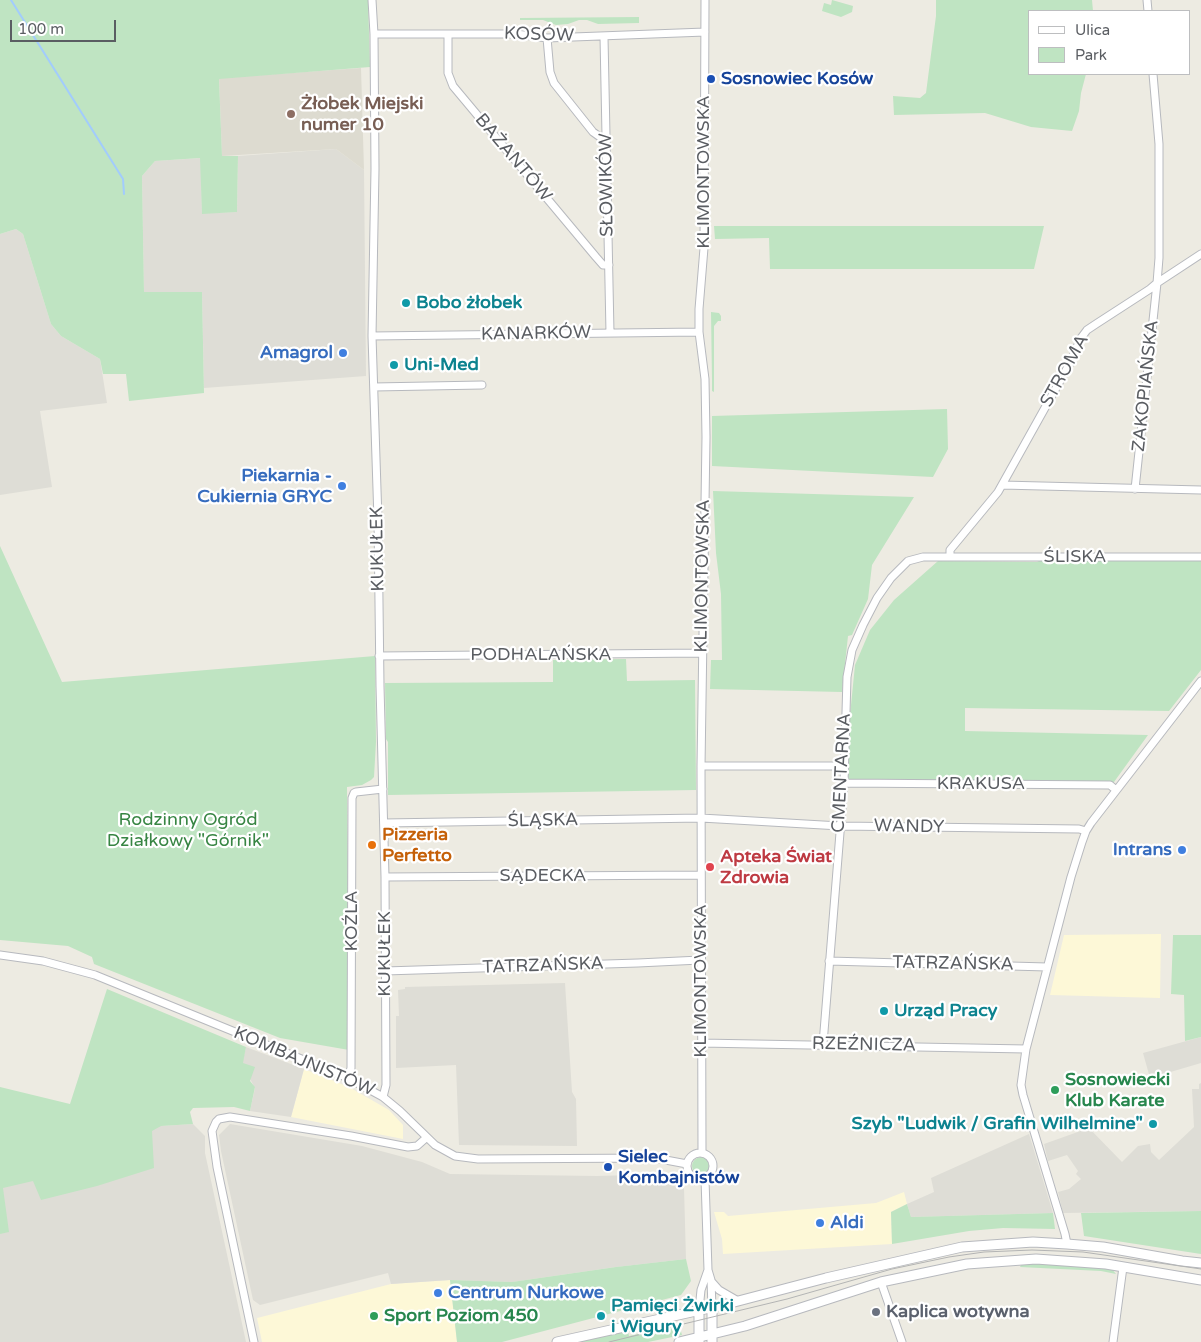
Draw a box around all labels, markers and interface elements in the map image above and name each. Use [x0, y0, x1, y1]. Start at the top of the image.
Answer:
scale bar [12, 10, 119, 42]
legend [1028, 10, 1191, 75]
text: 100 m [18, 20, 64, 38]
text: Ulica [1075, 21, 1110, 39]
street label: KOSÓW [504, 23, 574, 47]
text: Park [1075, 46, 1107, 64]
place label: Sosnowiec Kosów [721, 68, 873, 90]
marker: Sosnowiec Kosów [705, 73, 717, 85]
place label: Żłobek Miejski numer 10 [301, 93, 424, 136]
street label: KLIMONTOWSKA [693, 95, 715, 249]
marker: Żłobek Miejski numer 10 [285, 108, 297, 120]
street label: BAŻANTÓW [470, 109, 556, 207]
street label: SŁOWIKÓW [595, 133, 619, 237]
place label: Bobo żłobek [416, 292, 522, 314]
marker: Bobo żłobek [400, 297, 412, 309]
street label: ZAKOPIAŃSKA [1128, 319, 1164, 453]
street label: KANARKÓW [481, 322, 591, 346]
street label: STROMA [1036, 331, 1094, 411]
place label: Amagrol [260, 342, 333, 364]
marker: Amagrol [337, 347, 349, 359]
place label: Uni-Med [404, 354, 479, 376]
marker: Uni-Med [388, 359, 400, 371]
place label: Piekarnia - Cukiernia GRYC [197, 465, 332, 508]
marker: Piekarnia - Cukiernia GRYC [336, 480, 348, 492]
street label: KLIMONTOWSKA [691, 499, 715, 653]
street label: KUKUŁEK [366, 506, 390, 592]
street label: ŚLISKA [1044, 546, 1106, 568]
street label: PODHALAŃSKA [470, 644, 612, 666]
street label: CMENTARNA [828, 713, 856, 833]
street label: KRAKUSA [937, 773, 1025, 795]
park label: Rodzinny Ogród Działkowy "Górnik" [107, 809, 269, 852]
street label: ŚLĄSKA [507, 810, 579, 832]
street label: WANDY [874, 816, 944, 838]
place label: Pizzeria Perfetto [382, 824, 452, 866]
marker: Pizzeria Perfetto [366, 839, 378, 851]
place label: Intrans [1113, 839, 1172, 861]
marker: Intrans [1176, 844, 1188, 856]
place label: Apteka Świat Zdrowia [720, 846, 832, 889]
marker: Apteka Świat Zdrowia [704, 861, 716, 873]
street label: SĄDECKA [499, 865, 587, 887]
street label: KOŹLA [341, 890, 363, 952]
street label: KLIMONTOWSKA [690, 904, 712, 1058]
street label: KUKUŁEK [374, 911, 396, 997]
street label: TATRZAŃSKA [892, 952, 1014, 976]
street label: TATRZAŃSKA [482, 953, 604, 979]
place label: Urząd Pracy [894, 1000, 997, 1022]
marker: Urząd Pracy [878, 1005, 890, 1017]
street label: KOMBAJNISTÓW [230, 1023, 378, 1101]
street label: RZEŹNICZA [812, 1033, 916, 1057]
place label: Sosnowiecki Klub Karate [1065, 1069, 1170, 1112]
marker: Sosnowiecki Klub Karate [1049, 1084, 1061, 1096]
place label: Szyb "Ludwik / Grafin Wilhelmine" [852, 1113, 1143, 1135]
marker: Szyb "Ludwik / Grafin Wilhelmine" [1147, 1118, 1159, 1130]
place label: Sielec Kombajnistów [618, 1146, 739, 1188]
marker: Sielec Kombajnistów [602, 1161, 614, 1173]
place label: Aldi [830, 1212, 864, 1234]
marker: Aldi [814, 1217, 826, 1229]
place label: Centrum Nurkowe [448, 1282, 604, 1304]
marker: Centrum Nurkowe [432, 1287, 444, 1299]
place label: Pamięci Żwirki i Wigury [611, 1295, 734, 1338]
place label: Kaplica wotywna [886, 1301, 1030, 1323]
place label: Sport Poziom 450 [384, 1305, 538, 1327]
marker: Kaplica wotywna [870, 1306, 882, 1318]
marker: Sport Poziom 450 [368, 1310, 380, 1322]
marker: Pamięci Żwirki i Wigury [595, 1310, 607, 1322]

